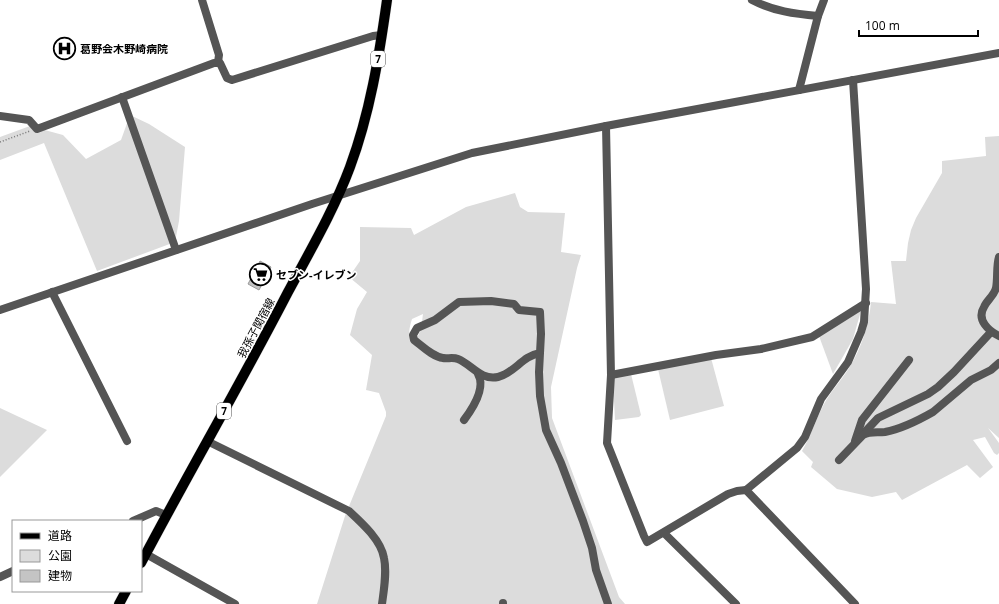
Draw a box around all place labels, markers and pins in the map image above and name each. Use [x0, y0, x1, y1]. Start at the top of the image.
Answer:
hospital icon: 葛野会木野崎病院 [52, 36, 78, 62]
place label: 葛野会木野崎病院 [80, 41, 168, 56]
supermarket icon: セブン-イレブン [247, 262, 273, 288]
place label: セブン-イレブン [276, 267, 357, 282]

